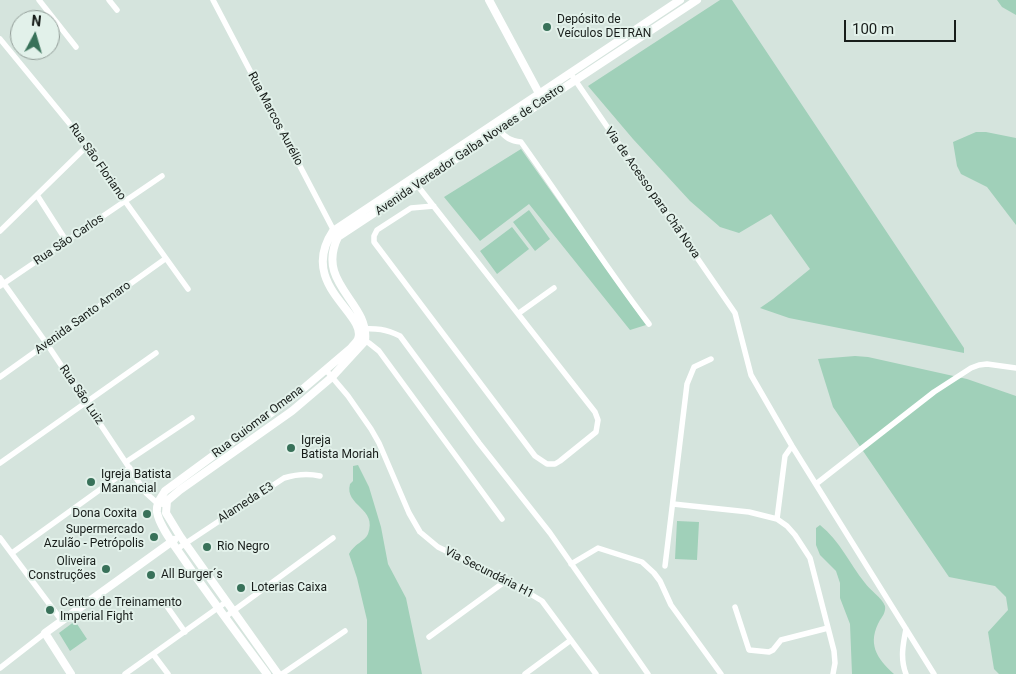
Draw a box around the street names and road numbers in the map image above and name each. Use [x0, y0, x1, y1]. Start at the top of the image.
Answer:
street label: Rua Marcos Aurélio [244, 70, 306, 168]
street label: Avenida Vereador Galba Novaes de Castro [373, 81, 567, 219]
street label: Rua São Floriano [65, 121, 129, 203]
street label: Via de Acesso para Chã Nova [601, 125, 703, 261]
street label: Rua São Carlos [31, 211, 107, 269]
street label: Avenida Santo Amaro [32, 278, 134, 358]
street label: Rua São Luiz [56, 363, 106, 427]
street label: Rua Guiomar Omena [210, 383, 306, 461]
street label: Alameda E3 [215, 480, 277, 526]
street label: Via Secundária H1 [442, 544, 536, 602]

